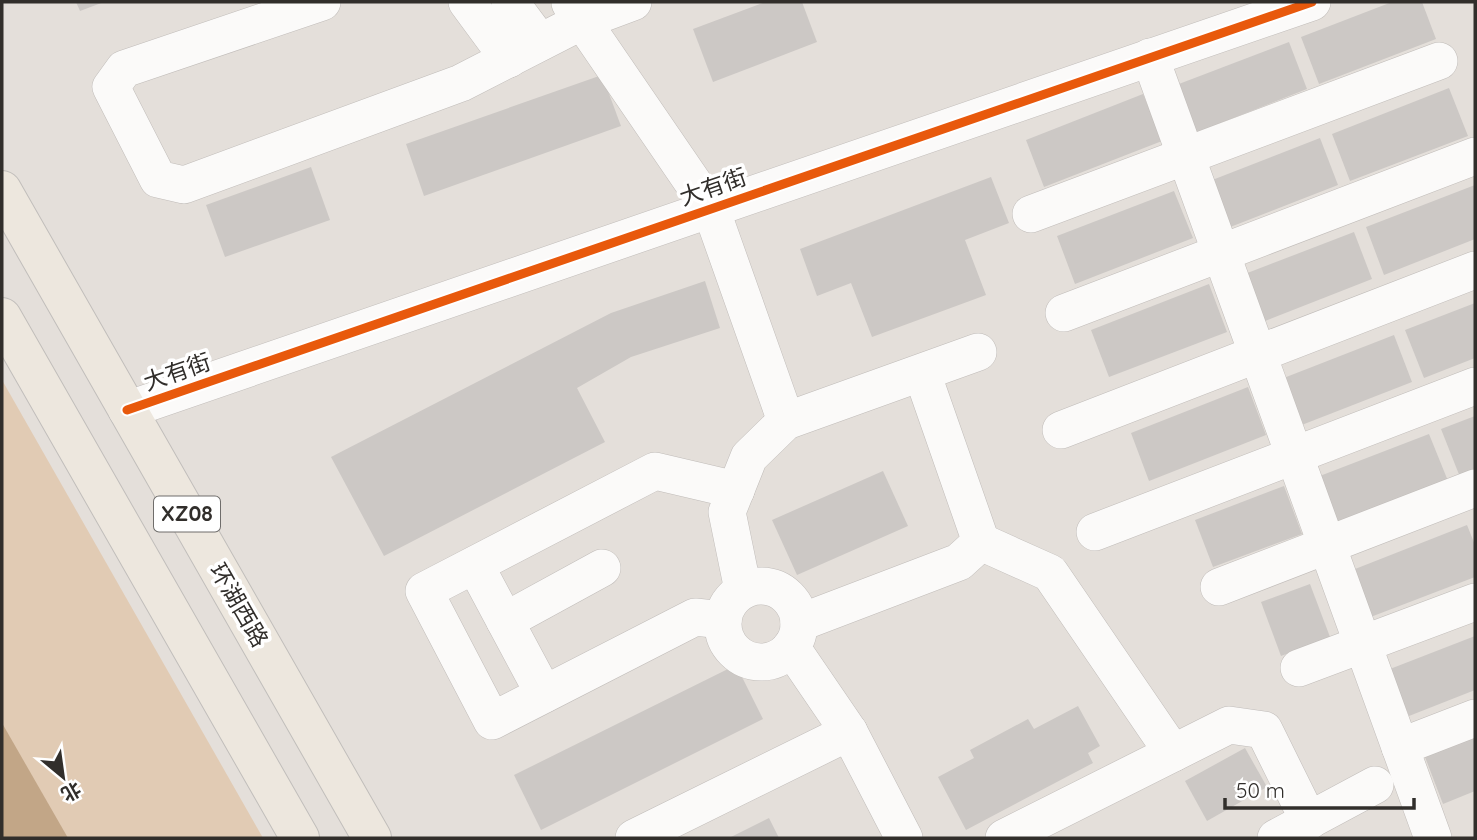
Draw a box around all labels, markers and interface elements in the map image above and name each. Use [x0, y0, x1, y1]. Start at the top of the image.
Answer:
street label: 大有街 [675, 162, 750, 211]
street label: 大有街 [139, 347, 214, 396]
road number: XZ08 [154, 496, 220, 532]
street label: 环湖西路 [204, 558, 275, 652]
north arrow [28, 742, 98, 812]
scale bar [1225, 766, 1414, 810]
text: 北 [57, 777, 85, 807]
text: 50 m [1236, 777, 1285, 803]

